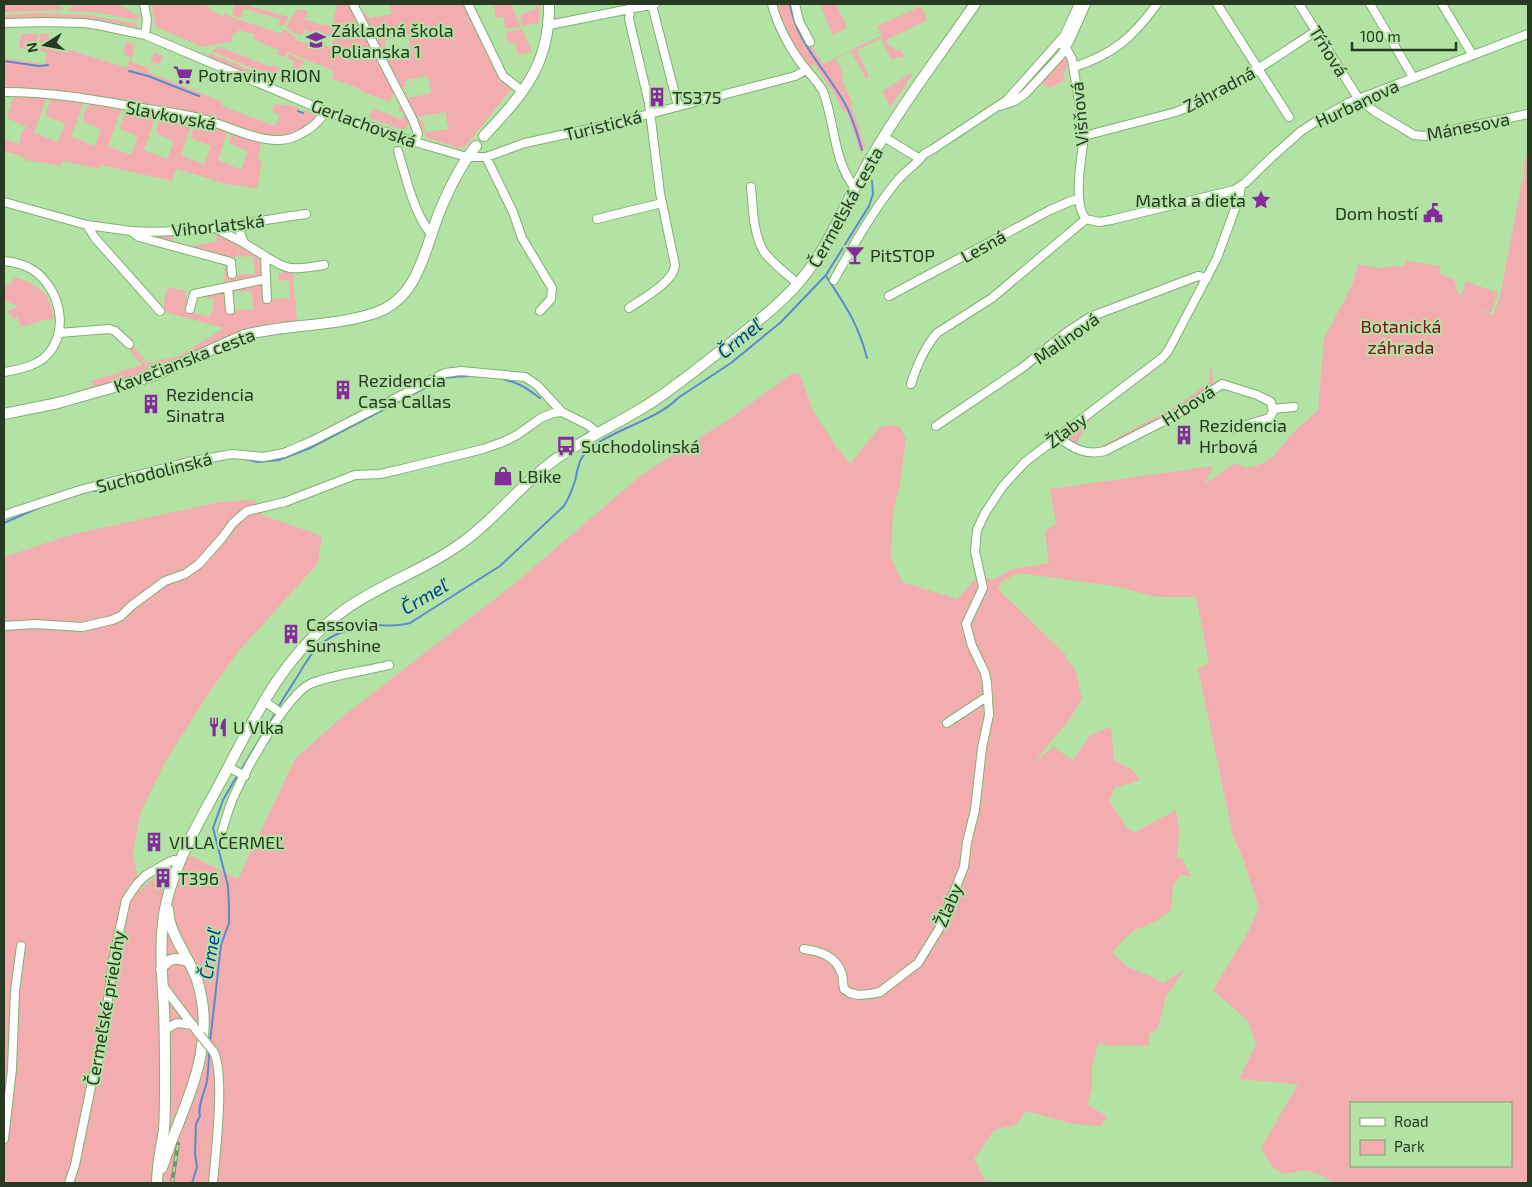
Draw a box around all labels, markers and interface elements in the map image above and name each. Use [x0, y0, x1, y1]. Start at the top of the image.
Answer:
place label: Základná škola Polianska 1 [331, 19, 454, 62]
north arrow [20, 20, 70, 70]
scale bar [1352, 20, 1456, 52]
street label: Tŕňová [1305, 21, 1353, 81]
text: 100 m [1360, 27, 1401, 45]
school or university icon: Základná škola Polianska 1 [305, 29, 327, 51]
text: N [22, 41, 41, 54]
street label: Záhradná [1179, 61, 1259, 117]
supermarket icon: Potraviny RION [172, 64, 194, 86]
place label: Potraviny RION [198, 64, 321, 86]
street label: Hurbanova [1312, 74, 1402, 132]
street label: Višňová [1065, 81, 1093, 147]
building icon: TS375 [646, 86, 668, 108]
place label: TS375 [672, 86, 721, 108]
street label: Gerlachovská [308, 94, 420, 152]
street label: Slavkovská [124, 95, 218, 135]
street label: Turistická [562, 105, 644, 145]
street label: Mánesova [1424, 107, 1512, 145]
street label: Čermeľská cesta [803, 143, 887, 271]
place label: Matka a dieťa [1135, 189, 1246, 211]
place icon: Matka a dieťa [1250, 189, 1272, 211]
place label: Dom hostí [1335, 202, 1419, 224]
public building icon: Dom hostí [1422, 202, 1444, 224]
street label: Vihorlatská [170, 209, 266, 241]
street label: Lesná [957, 225, 1009, 267]
bar icon: PitSTOP [844, 244, 866, 266]
place label: PitSTOP [870, 244, 935, 266]
street label: Malinová [1029, 307, 1103, 369]
water label: Črmeľ [712, 312, 767, 363]
park label: Botanická záhrada [1361, 315, 1441, 358]
street label: Kavečianska cesta [110, 323, 258, 397]
place label: Rezidencia Casa Callas [358, 369, 451, 412]
building icon: Rezidencia Casa Callas [332, 379, 354, 401]
street label: Hrbová [1157, 380, 1219, 430]
place label: Rezidencia Sinatra [166, 383, 254, 426]
building icon: Rezidencia Sinatra [140, 393, 162, 415]
street label: Žľaby [1041, 407, 1091, 452]
place label: Rezidencia Hrbová [1199, 414, 1287, 457]
building icon: Rezidencia Hrbová [1173, 424, 1195, 446]
bus stop icon: Suchodolinská [555, 435, 577, 457]
place label: Suchodolinská [581, 435, 700, 457]
street label: Suchodolinská [94, 447, 214, 497]
shop icon: LBike [492, 465, 514, 487]
place label: LBike [518, 465, 561, 487]
water label: Črmeľ [396, 573, 453, 619]
place label: Cassovia Sunshine [306, 613, 381, 656]
building icon: Cassovia Sunshine [280, 623, 302, 645]
restaurant icon: U Vlka [207, 716, 229, 738]
place label: U Vlka [233, 716, 284, 738]
building icon: VILLA ČERMEĽ [143, 831, 165, 853]
place label: VILLA ČERMEĽ [169, 831, 285, 853]
building icon: T396 [152, 867, 174, 889]
place label: T396 [178, 867, 219, 889]
street label: Žľaby [929, 880, 967, 930]
water label: Črmeľ [193, 926, 225, 981]
street label: Čermeľské prielohy [81, 928, 130, 1087]
legend [1350, 1102, 1512, 1167]
text: Road [1394, 1112, 1429, 1130]
text: Park [1394, 1137, 1425, 1155]

